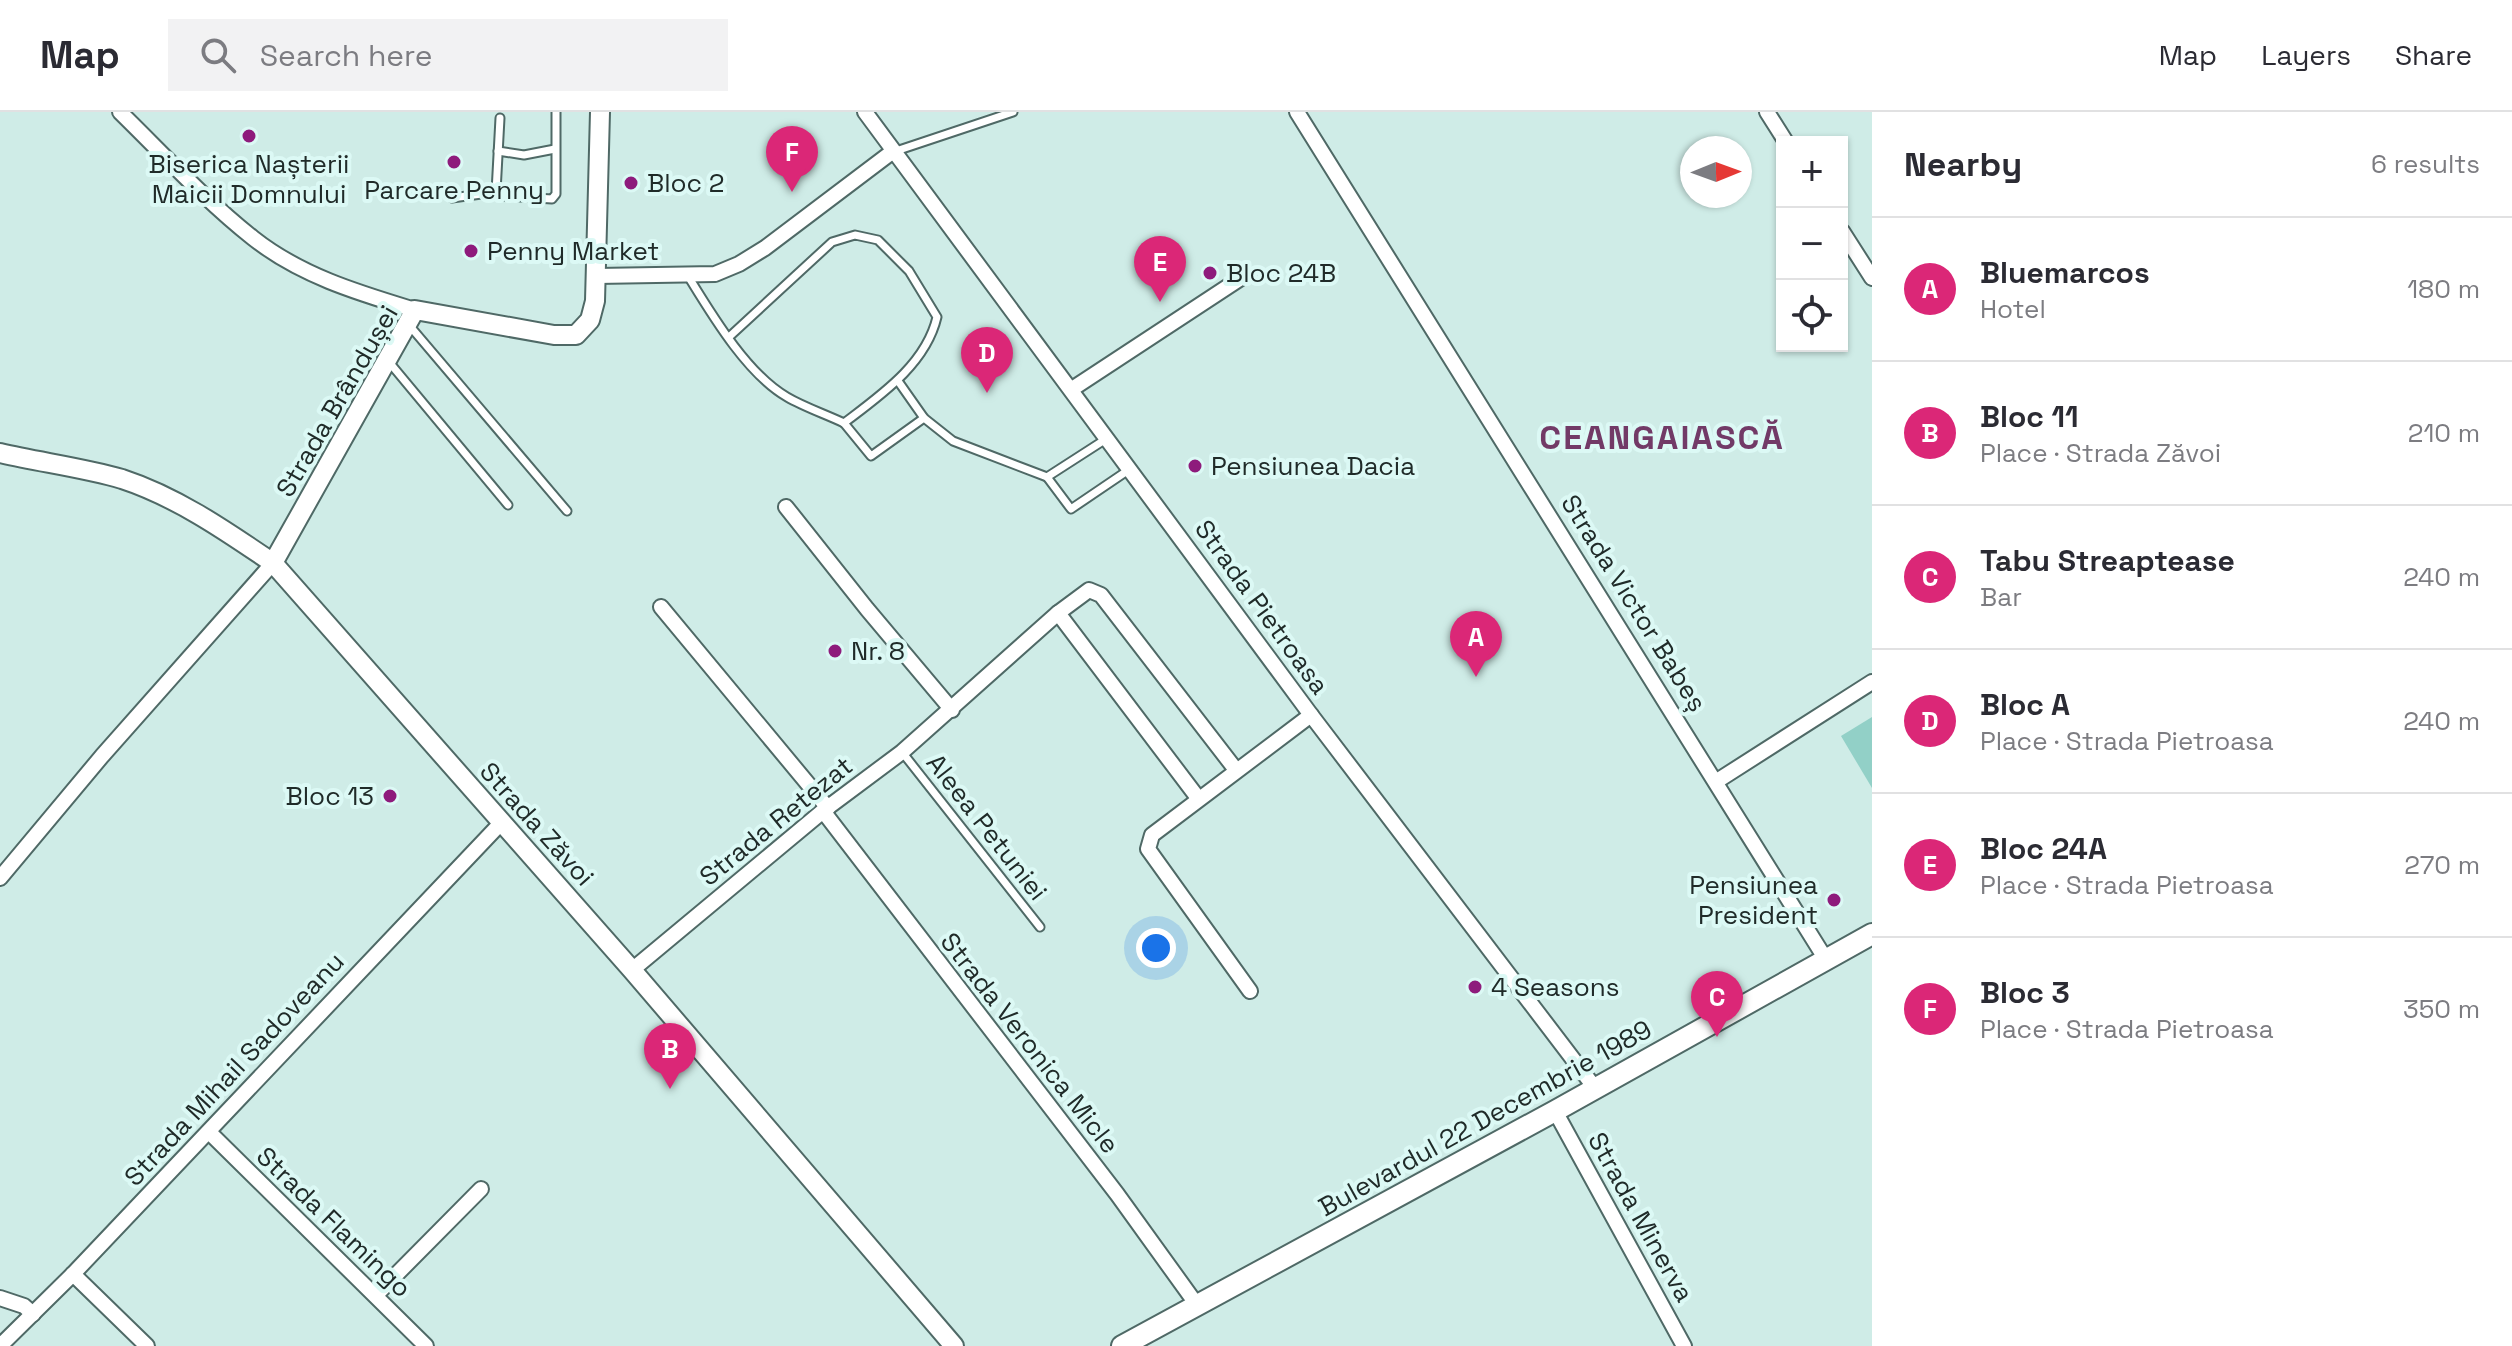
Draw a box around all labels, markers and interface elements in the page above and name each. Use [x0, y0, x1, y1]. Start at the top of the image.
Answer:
search box [168, 19, 728, 91]
text: Map [40, 31, 120, 79]
icon: search [196, 33, 240, 77]
text: Search here [260, 36, 433, 75]
text: Map [2159, 37, 2217, 73]
text: Layers [2261, 37, 2351, 73]
text: Share [2395, 37, 2472, 73]
pin: F [766, 126, 818, 192]
marker: Biserica Nașterii Maicii Domnului [240, 127, 258, 145]
north arrow [1680, 136, 1752, 208]
map controls [1776, 136, 1848, 352]
button: + [1776, 136, 1848, 208]
text: Nearby [1904, 143, 2022, 186]
place label: Biserica Nașterii Maicii Domnului [149, 147, 349, 211]
text: 6 results [2371, 147, 2480, 181]
marker: Parcare Penny [445, 153, 463, 171]
place label: Bloc 2 [647, 166, 725, 200]
place label: Parcare Penny [364, 173, 544, 207]
marker: Bloc 2 [622, 174, 640, 192]
button: − [1776, 208, 1848, 280]
place label: Penny Market [487, 234, 659, 268]
pin: E [1134, 236, 1186, 302]
marker: Penny Market [462, 242, 480, 260]
text: Bluemarcos [1980, 253, 2150, 292]
place label: Bloc 24B [1226, 256, 1336, 290]
marker: Bloc 24B [1201, 264, 1219, 282]
text: A [1922, 272, 1938, 306]
text: 180 m [2407, 272, 2480, 306]
button: locate [1776, 280, 1848, 352]
text: Hotel [1980, 292, 2046, 326]
street label: Strada Brândușei [268, 299, 406, 503]
pin: D [961, 327, 1013, 393]
text: Bloc 11 [1980, 397, 2079, 436]
district label: CEANGAIASCĂ [1539, 416, 1785, 459]
text: B [1921, 416, 1939, 450]
text: 210 m [2408, 416, 2480, 450]
text: Place · Strada Zăvoi [1980, 436, 2221, 470]
place label: Pensiunea Dacia [1211, 449, 1415, 483]
marker: Pensiunea Dacia [1186, 457, 1204, 475]
street label: Strada Victor Babeș [1554, 488, 1714, 718]
street label: Strada Pietroasa [1187, 513, 1337, 701]
text: Tabu Streaptease [1980, 541, 2235, 580]
text: C [1922, 560, 1938, 594]
text: 240 m [2403, 560, 2480, 594]
text: Bar [1980, 580, 2022, 614]
pin: A [1450, 611, 1502, 677]
place label: Nr. 8 [851, 634, 905, 668]
marker: Nr. 8 [826, 642, 844, 660]
text: Bloc A [1980, 685, 2070, 724]
text: D [1921, 704, 1939, 738]
text: 240 m [2403, 704, 2480, 738]
text: Place · Strada Pietroasa [1980, 724, 2274, 758]
street label: Aleea Petuniei [919, 747, 1055, 907]
street label: Strada Retezat [692, 749, 860, 893]
street label: Strada Zăvoi [472, 755, 602, 893]
place label: Bloc 13 [286, 779, 374, 813]
marker: Bloc 13 [381, 787, 399, 805]
text: Bloc 24A [1980, 829, 2107, 868]
text: E [1923, 848, 1937, 882]
text: 270 m [2404, 848, 2480, 882]
place label: Pensiunea President [1689, 868, 1818, 932]
text: Place · Strada Pietroasa [1980, 868, 2274, 902]
marker: Pensiunea President [1825, 891, 1843, 909]
street label: Strada Veronica Micle [933, 926, 1127, 1160]
your location [1136, 928, 1176, 968]
street label: Strada Mihail Sadoveanu [117, 945, 351, 1193]
place label: 4 Seasons [1491, 970, 1620, 1004]
pin: C [1691, 971, 1743, 1037]
text: Bloc 3 [1980, 973, 2070, 1012]
marker: 4 Seasons [1466, 978, 1484, 996]
text: F [1923, 992, 1937, 1026]
text: 350 m [2403, 992, 2480, 1026]
street label: Bulevardul 22 Decembrie 1989 [1312, 1012, 1658, 1224]
text: Place · Strada Pietroasa [1980, 1012, 2274, 1046]
pin: B [644, 1023, 696, 1089]
street label: Strada Minerva [1580, 1126, 1702, 1308]
street label: Strada Flamingo [249, 1139, 419, 1305]

